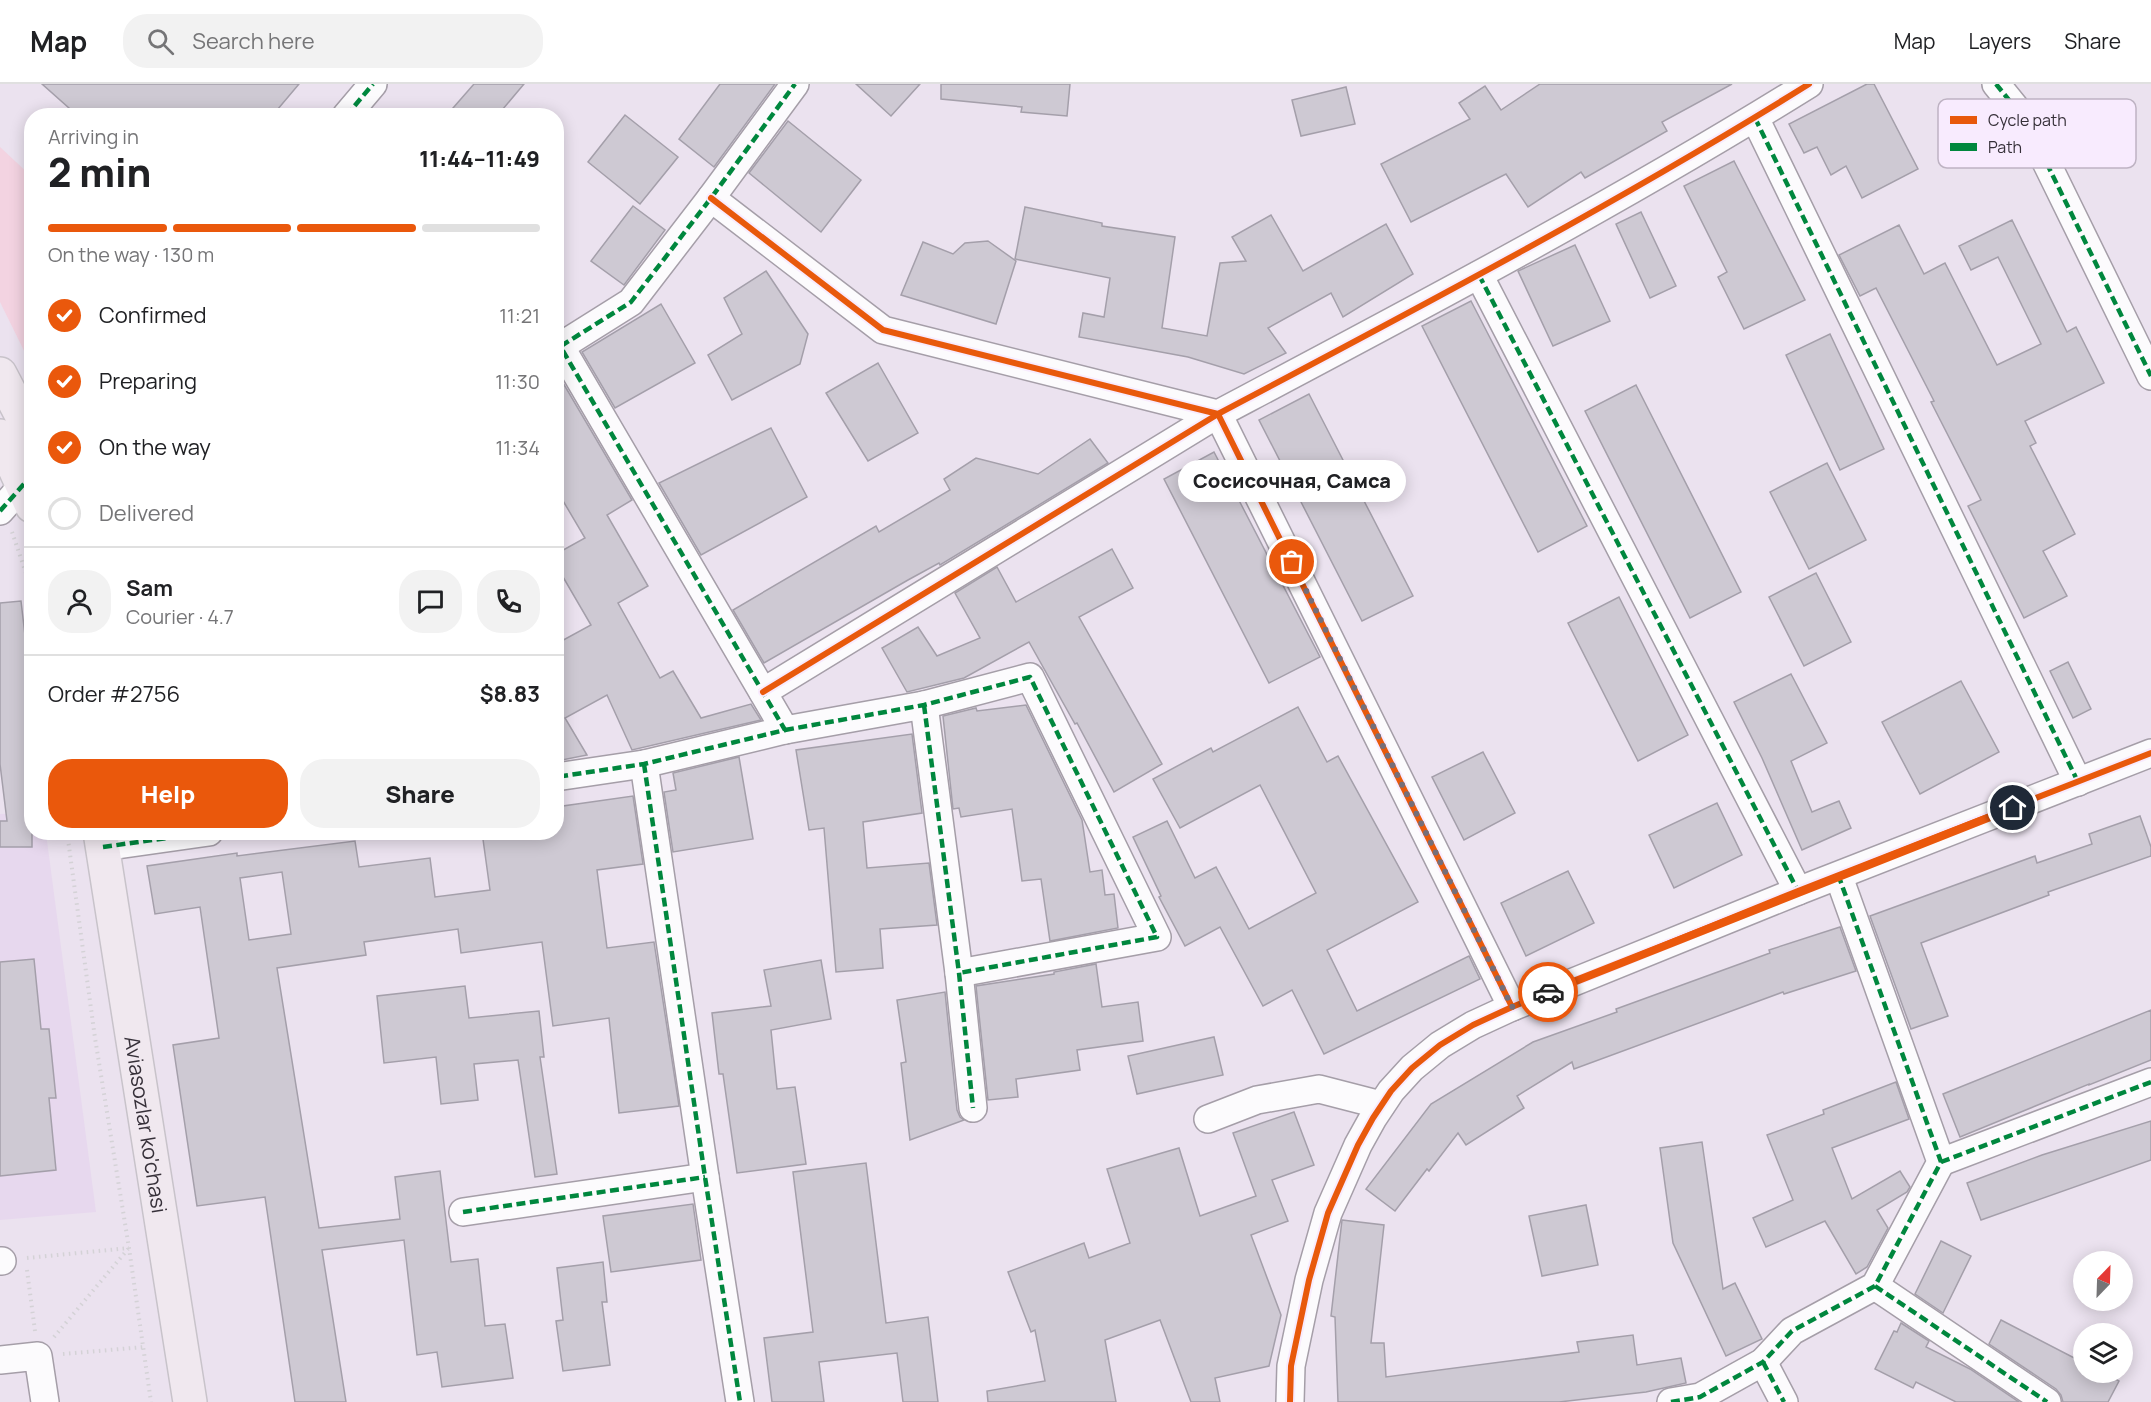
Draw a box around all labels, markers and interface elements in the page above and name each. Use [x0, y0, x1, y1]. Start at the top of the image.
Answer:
search box [123, 14, 543, 68]
text: Map [30, 22, 87, 60]
icon: search [144, 25, 177, 58]
text: Search here [192, 26, 315, 56]
text: Map [1894, 27, 1935, 55]
text: Layers [1968, 27, 2031, 55]
text: Share [2064, 27, 2121, 55]
legend [1938, 99, 2136, 168]
text: Cycle path [1988, 109, 2067, 131]
text: Arriving in [48, 123, 139, 150]
text: Path [1988, 136, 2022, 158]
text: 11:44–11:49 [419, 144, 540, 174]
text: 2 min [48, 145, 151, 199]
text: On the way · 130 m [48, 241, 214, 268]
icon: check [48, 299, 81, 332]
text: Confirmed [99, 300, 207, 330]
text: 11:21 [499, 302, 540, 329]
icon: check [48, 365, 81, 398]
text: Preparing [99, 366, 197, 396]
text: 11:30 [495, 368, 540, 395]
icon: check [48, 431, 81, 464]
text: On the way [99, 432, 211, 462]
text: 11:34 [496, 434, 540, 461]
callout: Сосисочная, Самса [1178, 460, 1406, 502]
text: Сосисочная, Самса [1193, 467, 1391, 494]
text: Delivered [99, 498, 194, 528]
pin [1266, 536, 1317, 587]
icon: bag [1275, 545, 1308, 578]
button: person [48, 570, 111, 633]
button: chat [399, 570, 462, 633]
button: phone [477, 570, 540, 633]
text: Sam [126, 573, 173, 603]
text: Courier · 4.7 [126, 603, 234, 630]
text: Order #2756 [48, 679, 180, 709]
text: $8.83 [480, 679, 540, 709]
button: Help [48, 759, 288, 828]
button: Share [300, 759, 540, 828]
pin [1987, 782, 2038, 833]
icon: home [1996, 791, 2029, 824]
courier [1518, 962, 1578, 1022]
icon: car [1532, 976, 1565, 1009]
street label: Aviasozlar ko'chasi [118, 1034, 174, 1215]
north arrow [2073, 1251, 2133, 1311]
map controls [2073, 1251, 2133, 1383]
button: layers [2073, 1323, 2133, 1383]

